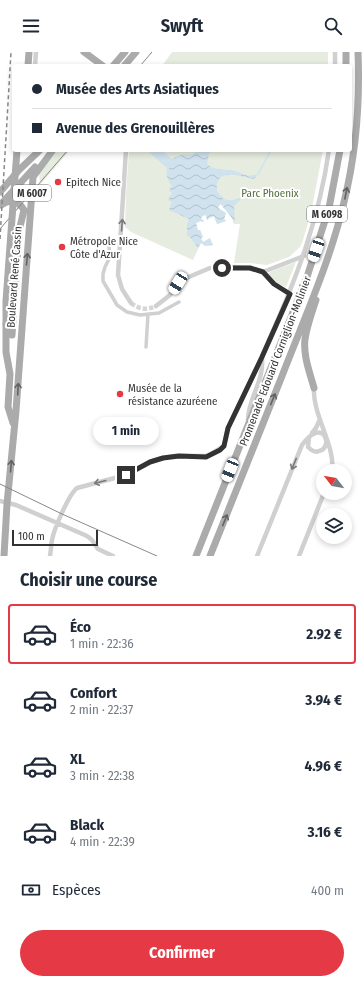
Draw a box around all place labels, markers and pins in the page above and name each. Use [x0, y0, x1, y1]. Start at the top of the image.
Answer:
place label: Epitech Nice [66, 176, 121, 189]
marker: Epitech Nice [53, 177, 63, 187]
place label: Métropole Nice Côte d'Azur [70, 235, 138, 261]
marker: Métropole Nice Côte d'Azur [57, 242, 67, 252]
place label: Musée de la résistance azuréene [128, 382, 217, 408]
marker: Musée de la résistance azuréene [115, 389, 125, 399]

